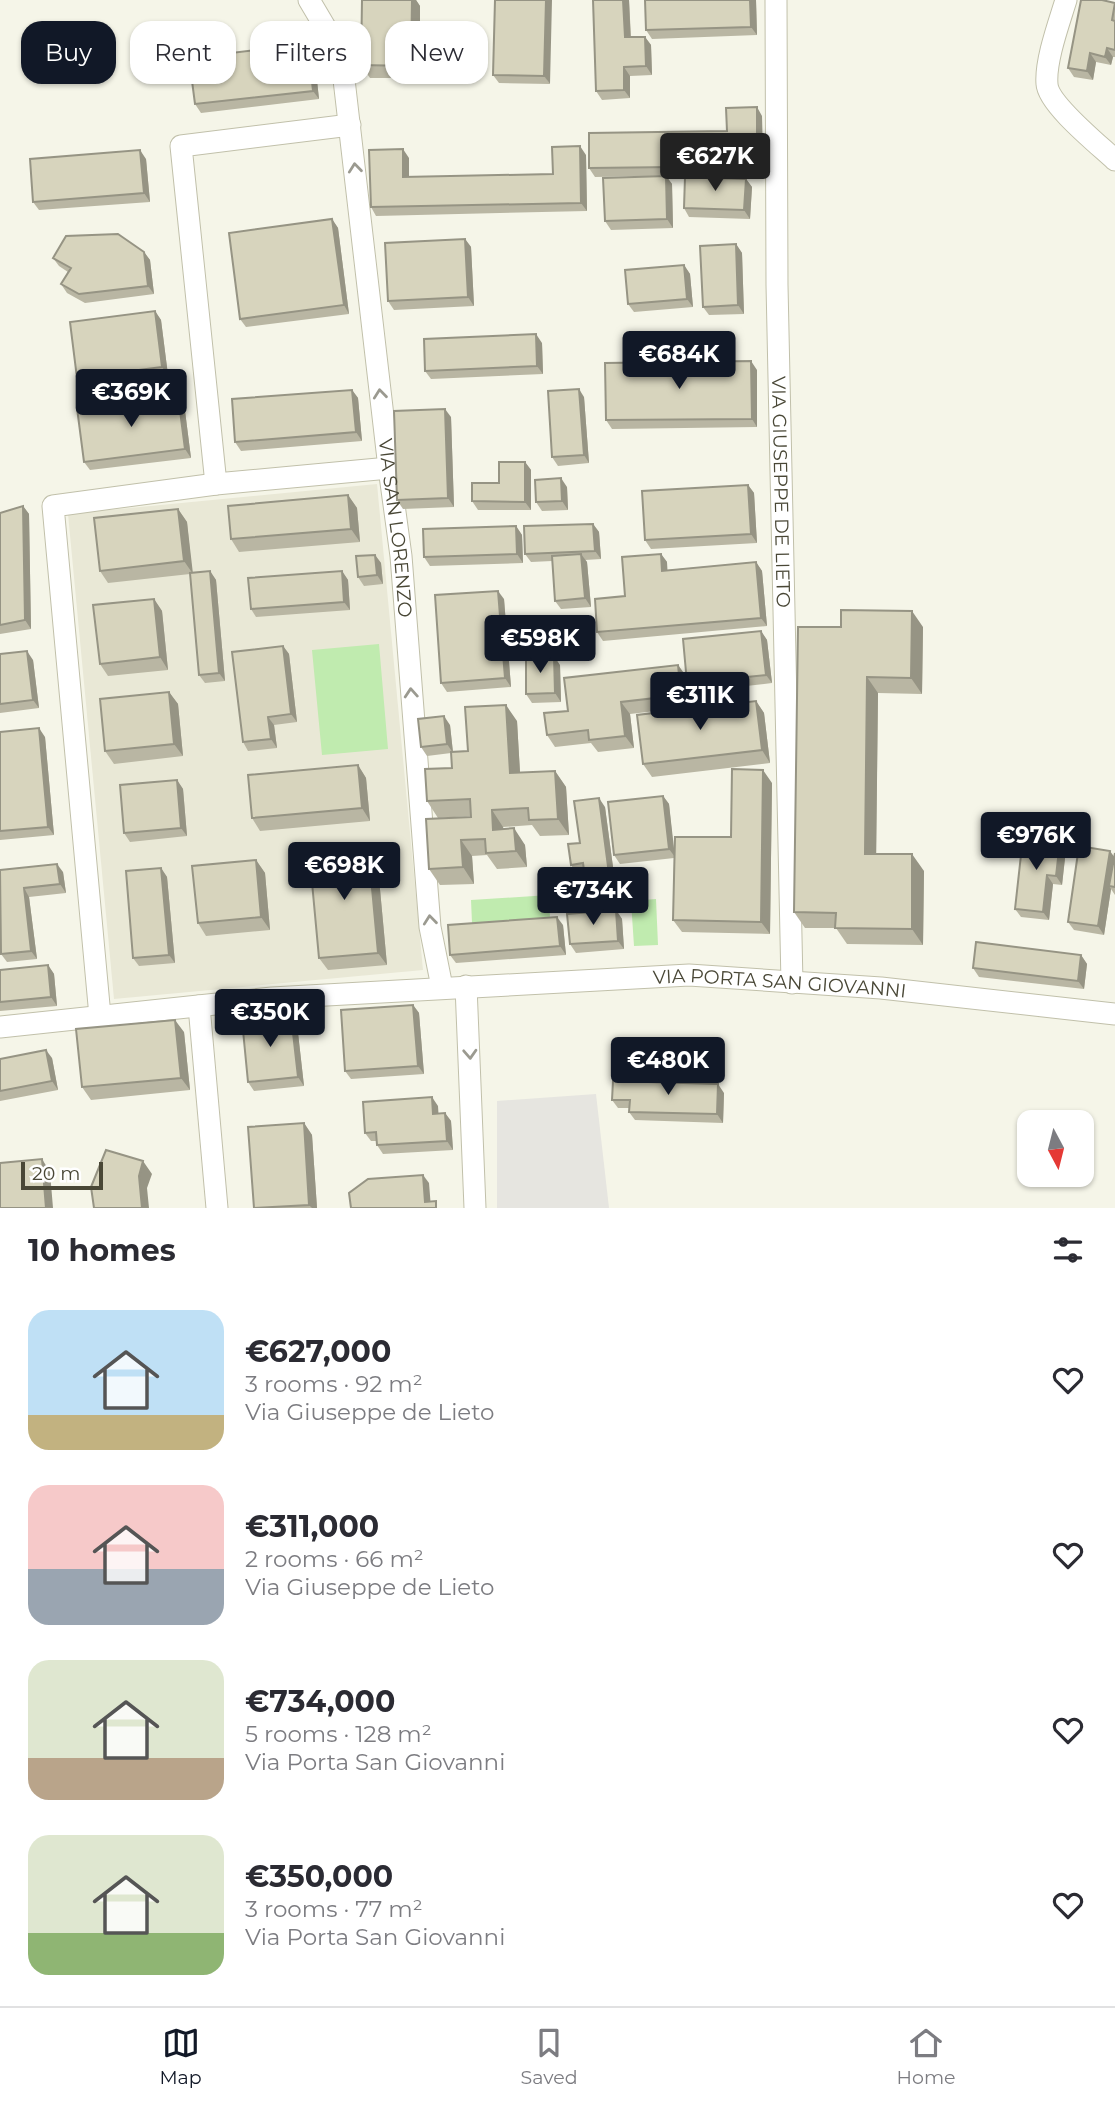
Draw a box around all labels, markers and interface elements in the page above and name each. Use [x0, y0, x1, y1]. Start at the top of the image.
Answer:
chip: Buy [21, 21, 116, 84]
chip: Rent [130, 21, 236, 84]
chip: Filters [250, 21, 371, 84]
chip: New [385, 21, 488, 84]
pin: €627K [666, 134, 764, 193]
text: €627K [676, 142, 754, 170]
one-way arrow [347, 162, 362, 174]
pin: €684K [630, 332, 728, 391]
text: €684K [639, 340, 719, 368]
pin: €369K [82, 370, 180, 429]
street label: VIA GIUSEPPE DE LIETO [767, 376, 795, 608]
text: €369K [92, 378, 170, 406]
one-way arrow [373, 388, 388, 400]
street label: VIA SAN LORENZO [374, 437, 417, 618]
pin: €598K [491, 616, 589, 675]
text: €598K [501, 624, 579, 652]
pin: €311K [651, 672, 749, 732]
text: €311K [666, 681, 734, 709]
one-way arrow [404, 688, 419, 699]
pin: €976K [987, 812, 1085, 872]
text: €976K [997, 821, 1075, 849]
pin: €698K [295, 842, 393, 902]
text: €698K [304, 851, 384, 879]
pin: €734K [544, 867, 642, 927]
text: €734K [553, 876, 633, 904]
one-way arrow [423, 914, 438, 925]
street label: VIA PORTA SAN GIOVANNI [652, 963, 907, 1002]
pin: €350K [221, 990, 319, 1049]
text: €350K [231, 998, 309, 1026]
pin: €480K [619, 1038, 717, 1097]
text: €480K [627, 1046, 709, 1074]
one-way arrow [462, 1049, 477, 1060]
north arrow [1017, 1110, 1094, 1186]
map controls [1017, 1110, 1094, 1187]
scale bar [21, 1159, 103, 1191]
text: 20 m [32, 1162, 80, 1185]
icon: filters [1049, 1231, 1087, 1269]
text: 10 homes [28, 1232, 176, 1269]
text: €627,000 [245, 1333, 391, 1370]
icon: home [84, 1338, 168, 1422]
icon: heart [1049, 1361, 1087, 1399]
text: 3 rooms · 92 m² [245, 1370, 423, 1398]
text: Via Giuseppe de Lieto [245, 1398, 495, 1426]
text: €311,000 [245, 1508, 379, 1545]
icon: home [84, 1513, 168, 1597]
icon: heart [1049, 1536, 1087, 1574]
text: 2 rooms · 66 m² [245, 1545, 424, 1573]
text: Via Giuseppe de Lieto [245, 1573, 495, 1601]
text: €734,000 [245, 1683, 395, 1720]
icon: home [84, 1688, 168, 1772]
icon: heart [1049, 1711, 1087, 1749]
text: 5 rooms · 128 m² [245, 1720, 432, 1748]
text: Via Porta San Giovanni [245, 1748, 505, 1776]
text: €350,000 [245, 1858, 393, 1895]
icon: home [84, 1863, 168, 1947]
icon: heart [1049, 1886, 1087, 1924]
text: 3 rooms · 77 m² [245, 1895, 423, 1923]
text: Via Porta San Giovanni [245, 1923, 505, 1951]
tab: Map [159, 2024, 202, 2089]
tab: Saved [521, 2024, 578, 2089]
tab: Home [897, 2024, 956, 2089]

